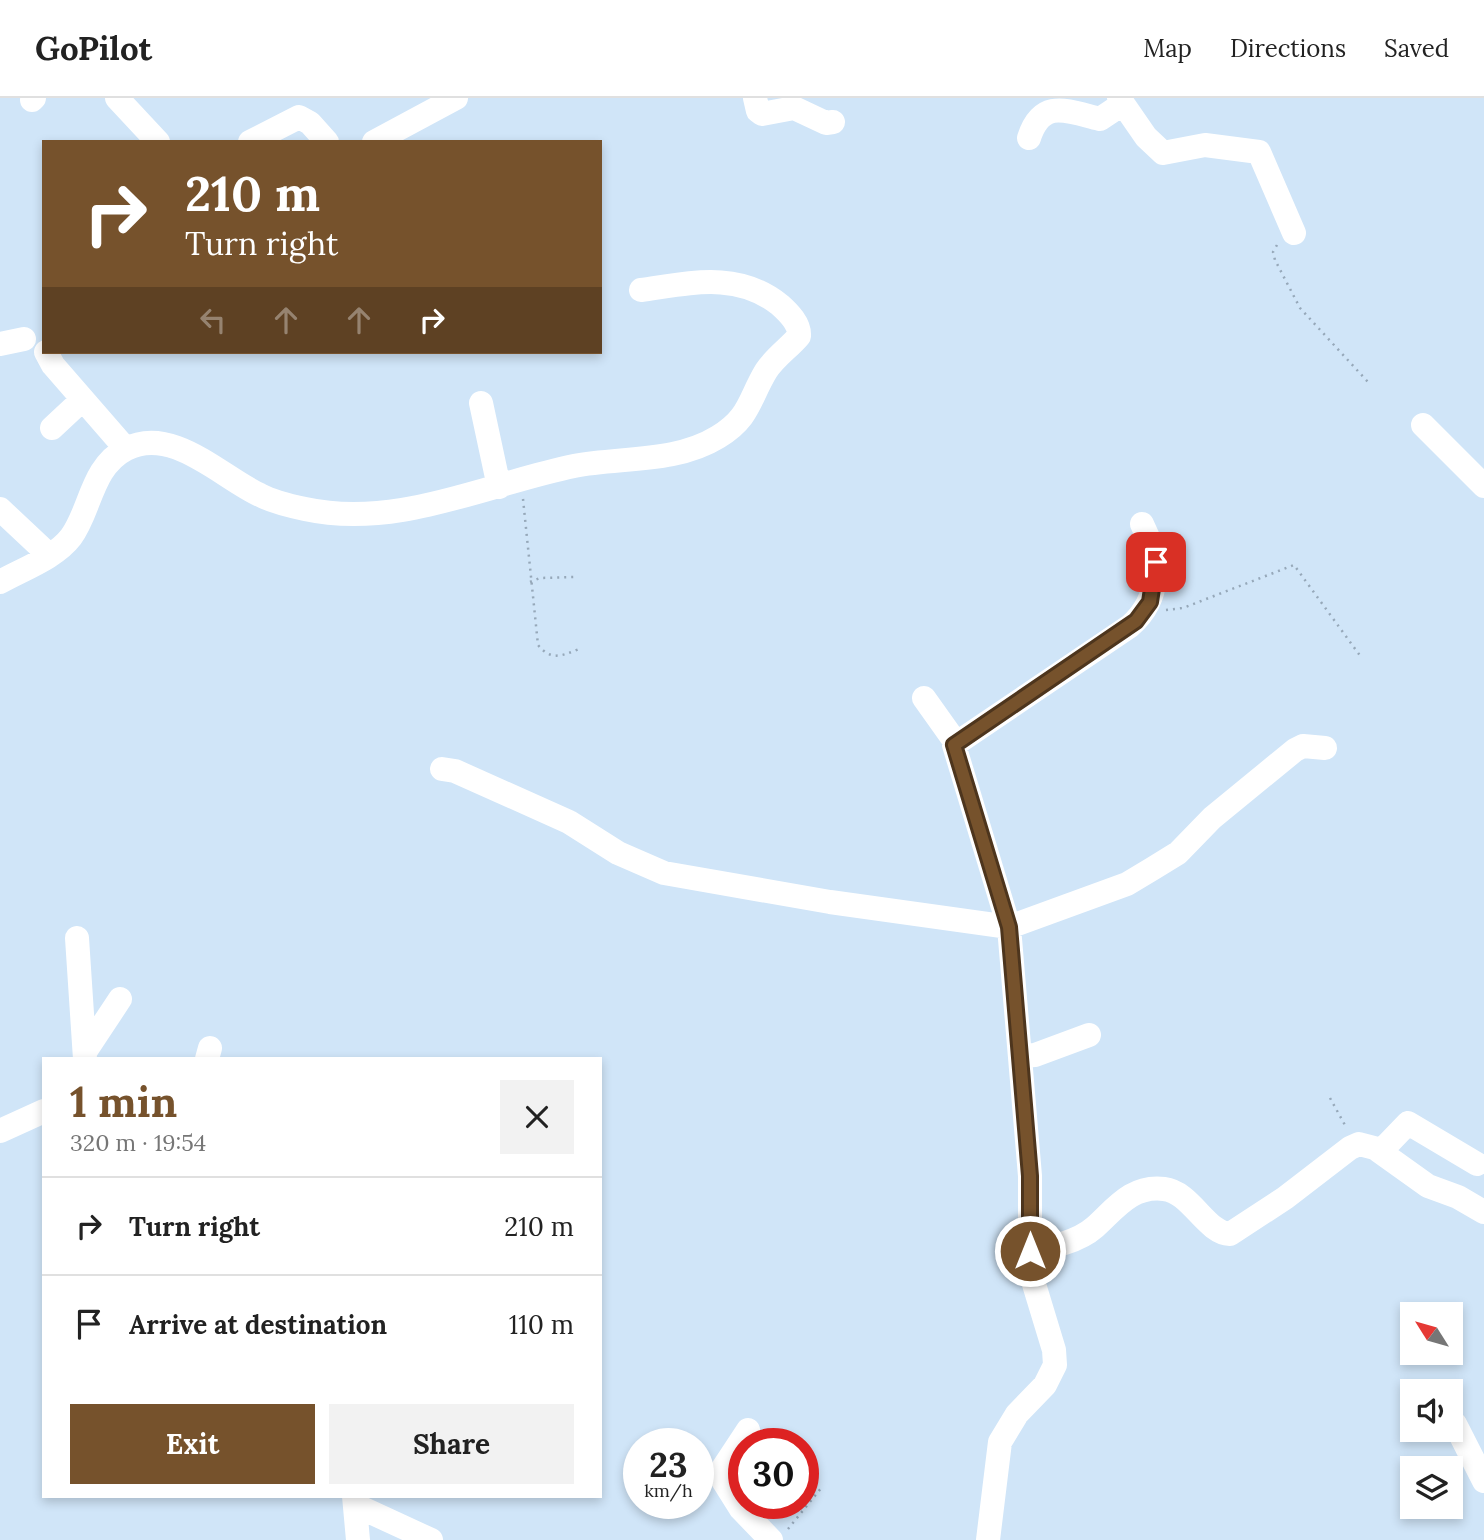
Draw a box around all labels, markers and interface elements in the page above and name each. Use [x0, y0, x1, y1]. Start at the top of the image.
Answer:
text: GoPilot [35, 27, 152, 69]
text: Map [1143, 33, 1192, 64]
text: Directions [1230, 33, 1346, 64]
text: Saved [1384, 33, 1449, 64]
text: 210 m [185, 162, 320, 224]
icon: right [70, 168, 161, 259]
text: Turn right [185, 223, 338, 264]
icon: left [194, 301, 232, 339]
icon: ahead [267, 301, 305, 339]
icon: ahead [340, 301, 378, 339]
icon: right [413, 301, 451, 339]
pin [1126, 532, 1186, 592]
icon: arrive [1137, 543, 1175, 581]
text: 1 min [70, 1075, 177, 1129]
button: close [500, 1080, 574, 1154]
text: 320 m · 19:54 [70, 1128, 206, 1157]
icon: right [70, 1207, 108, 1245]
text: Turn right [129, 1210, 260, 1243]
text: 210 m [504, 1210, 574, 1243]
position arrow [993, 1214, 1067, 1288]
north arrow [1400, 1302, 1463, 1365]
map controls [1400, 1302, 1463, 1519]
icon: arrive [70, 1305, 108, 1343]
text: Arrive at destination [129, 1308, 387, 1341]
text: 110 m [509, 1308, 574, 1341]
button: sound [1400, 1379, 1463, 1442]
button: Exit [70, 1404, 315, 1484]
button: Share [329, 1404, 574, 1484]
speed limit sign: 30 [728, 1428, 819, 1519]
text: 23 [649, 1442, 688, 1487]
button: layers [1400, 1456, 1463, 1519]
text: km/h [644, 1479, 693, 1502]

